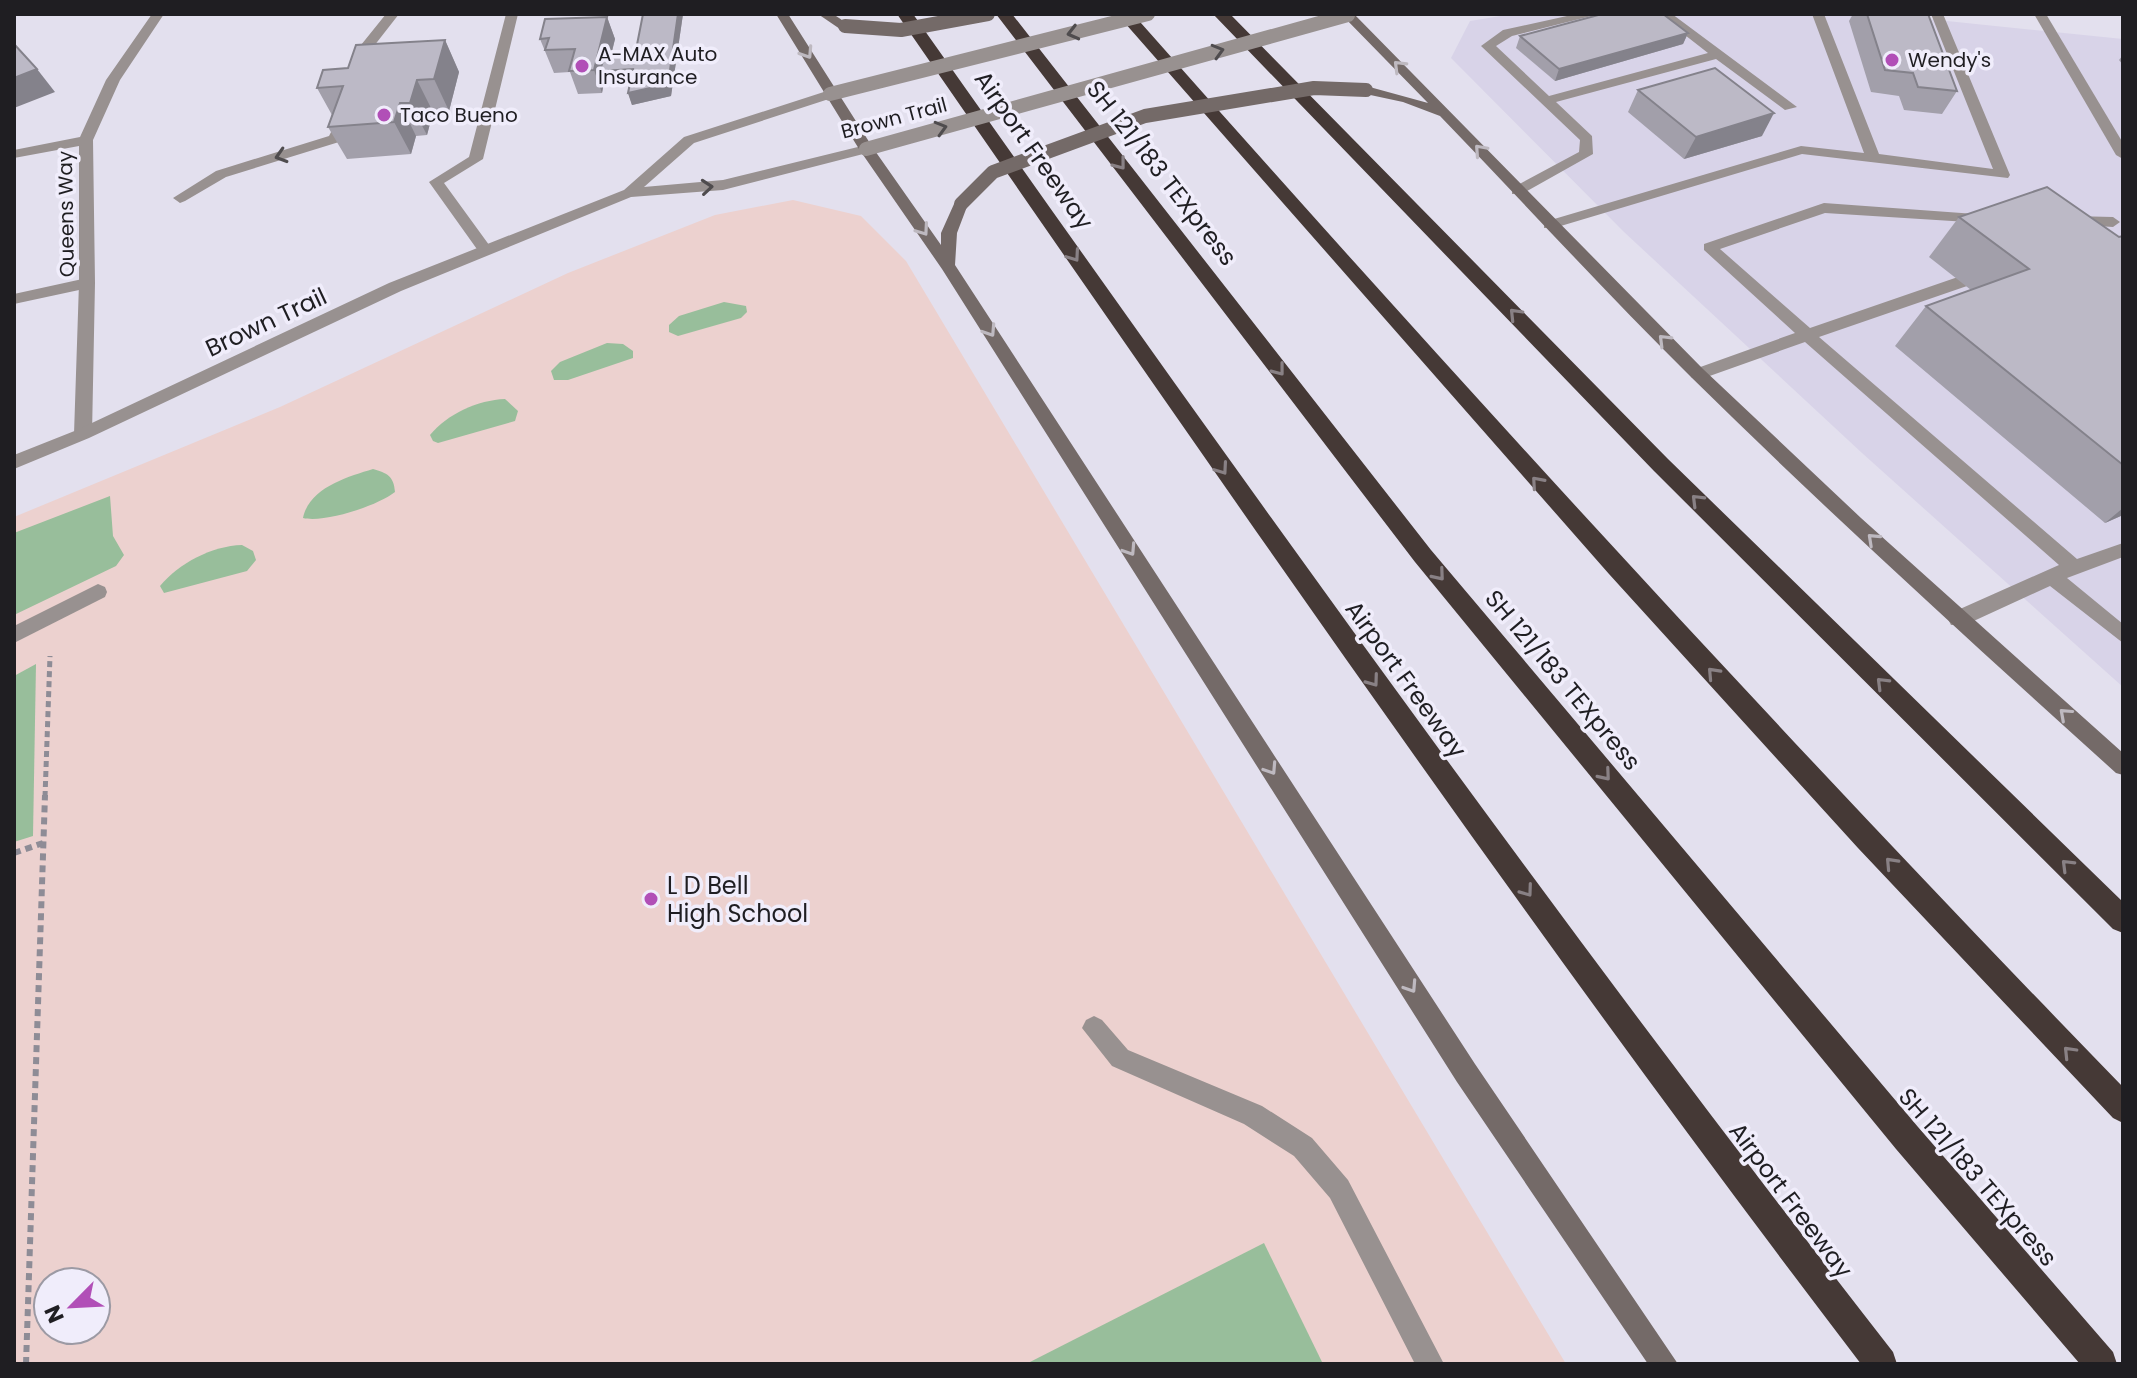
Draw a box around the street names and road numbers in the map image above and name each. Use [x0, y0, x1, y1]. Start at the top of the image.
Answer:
street label: Airport Freeway [967, 64, 1101, 236]
street label: SH 121/183 TEXpress [1079, 74, 1245, 272]
street label: Brown Trail [838, 90, 950, 146]
street label: Queens Way [51, 151, 81, 277]
street label: Brown Trail [200, 279, 332, 365]
street label: SH 121/183 TEXpress [1478, 583, 1648, 777]
street label: Airport Freeway [1338, 594, 1475, 765]
street label: SH 121/183 TEXpress [1891, 1081, 2065, 1273]
street label: Airport Freeway [1722, 1115, 1861, 1285]

